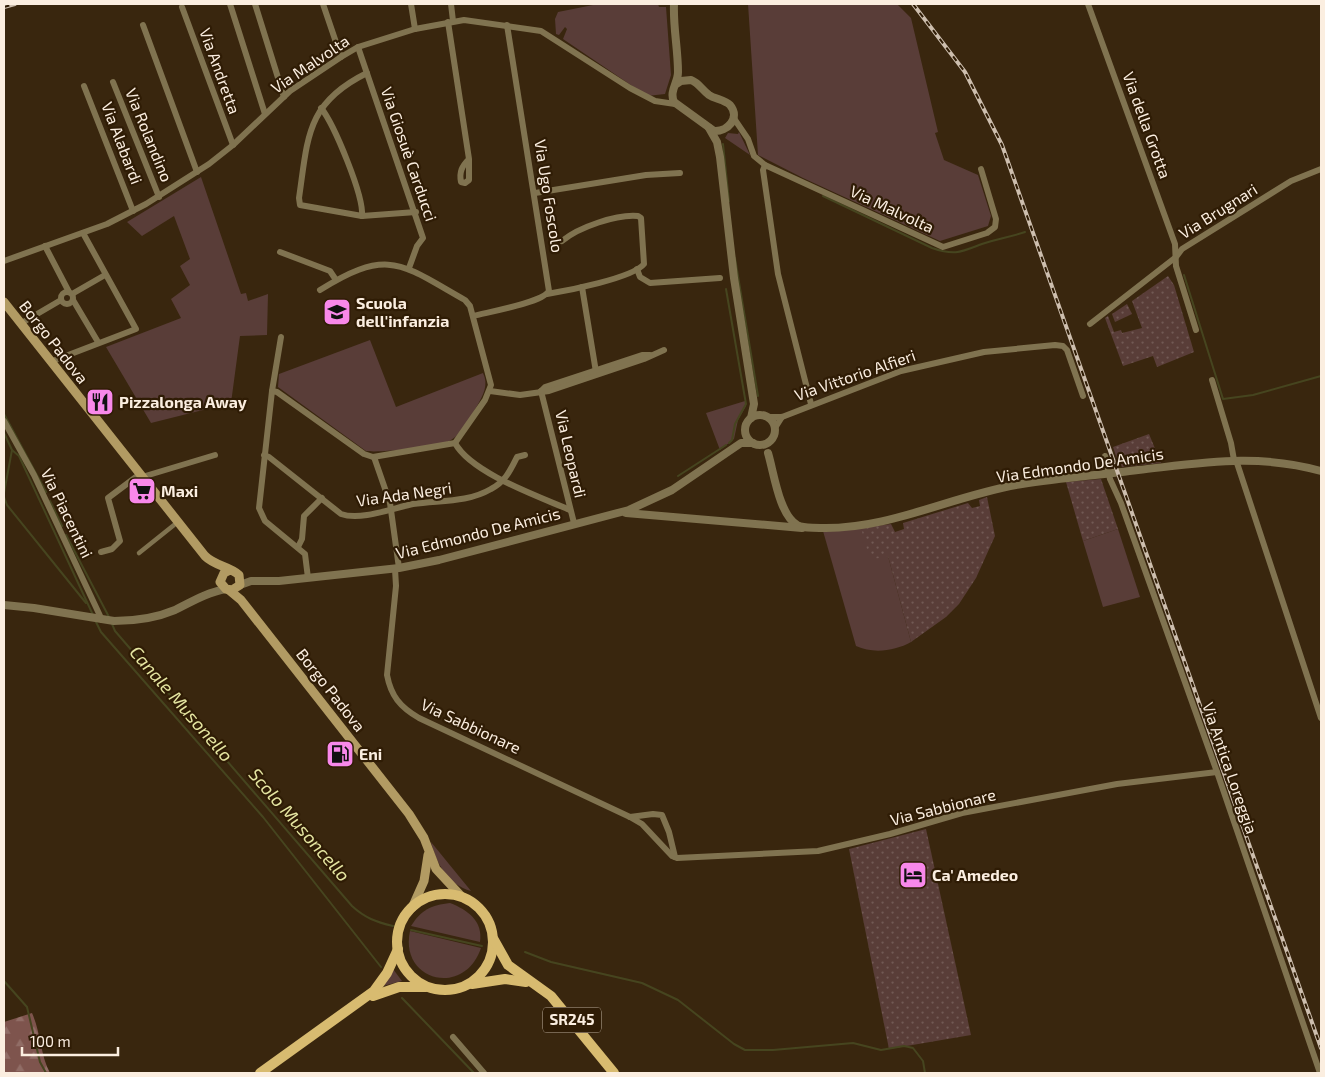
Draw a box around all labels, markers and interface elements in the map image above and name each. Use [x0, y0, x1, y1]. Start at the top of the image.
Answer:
street label: Via Andretta [196, 25, 245, 116]
street label: Via Malvolta [267, 30, 352, 97]
street label: Via della Grotta [1119, 69, 1176, 181]
street label: Via Giosuè Carducci [378, 84, 441, 223]
street label: Via Rolandino [122, 85, 177, 184]
street label: Via Alabardi [98, 99, 147, 187]
street label: Via Ugo Foscolo [531, 138, 568, 254]
street label: Via Brugnari [1175, 179, 1260, 242]
street label: Via Malvolta [847, 181, 937, 236]
place label: Scuola dell'infanzia [356, 293, 449, 330]
street label: Borgo Padova [16, 296, 93, 387]
school or university icon: Scuola dell'infanzia [322, 297, 352, 327]
street label: Via Vittorio Alfieri [792, 345, 918, 404]
restaurant icon: Pizzalonga Away [85, 387, 115, 417]
place label: Pizzalonga Away [119, 392, 247, 412]
street label: Via Leopardi [552, 408, 591, 500]
street label: Via Edmondo De Amicis [995, 443, 1165, 486]
street label: Via Piacentini [38, 465, 97, 561]
supermarket icon: Maxi [127, 476, 157, 506]
street label: Via Ada Negri [355, 477, 453, 510]
place label: Maxi [161, 481, 198, 500]
street label: Via Edmondo De Amicis [394, 503, 562, 562]
water label: Canale Musonello [126, 641, 238, 766]
street label: Borgo Padova [293, 644, 370, 735]
street label: Via Sabbionare [418, 694, 524, 757]
street label: Via Antica Loreggia [1199, 700, 1262, 836]
fuel station icon: Eni [325, 739, 355, 769]
place label: Eni [359, 744, 382, 763]
water label: Scolo Musoncello [245, 763, 355, 885]
street label: Via Sabbionare [888, 784, 998, 829]
hotel icon: Ca' Amedeo [898, 860, 928, 890]
place label: Ca' Amedeo [932, 865, 1018, 884]
road number: SR245 [543, 1008, 601, 1032]
scale bar [22, 1024, 119, 1056]
text: 100 m [30, 1032, 71, 1050]

